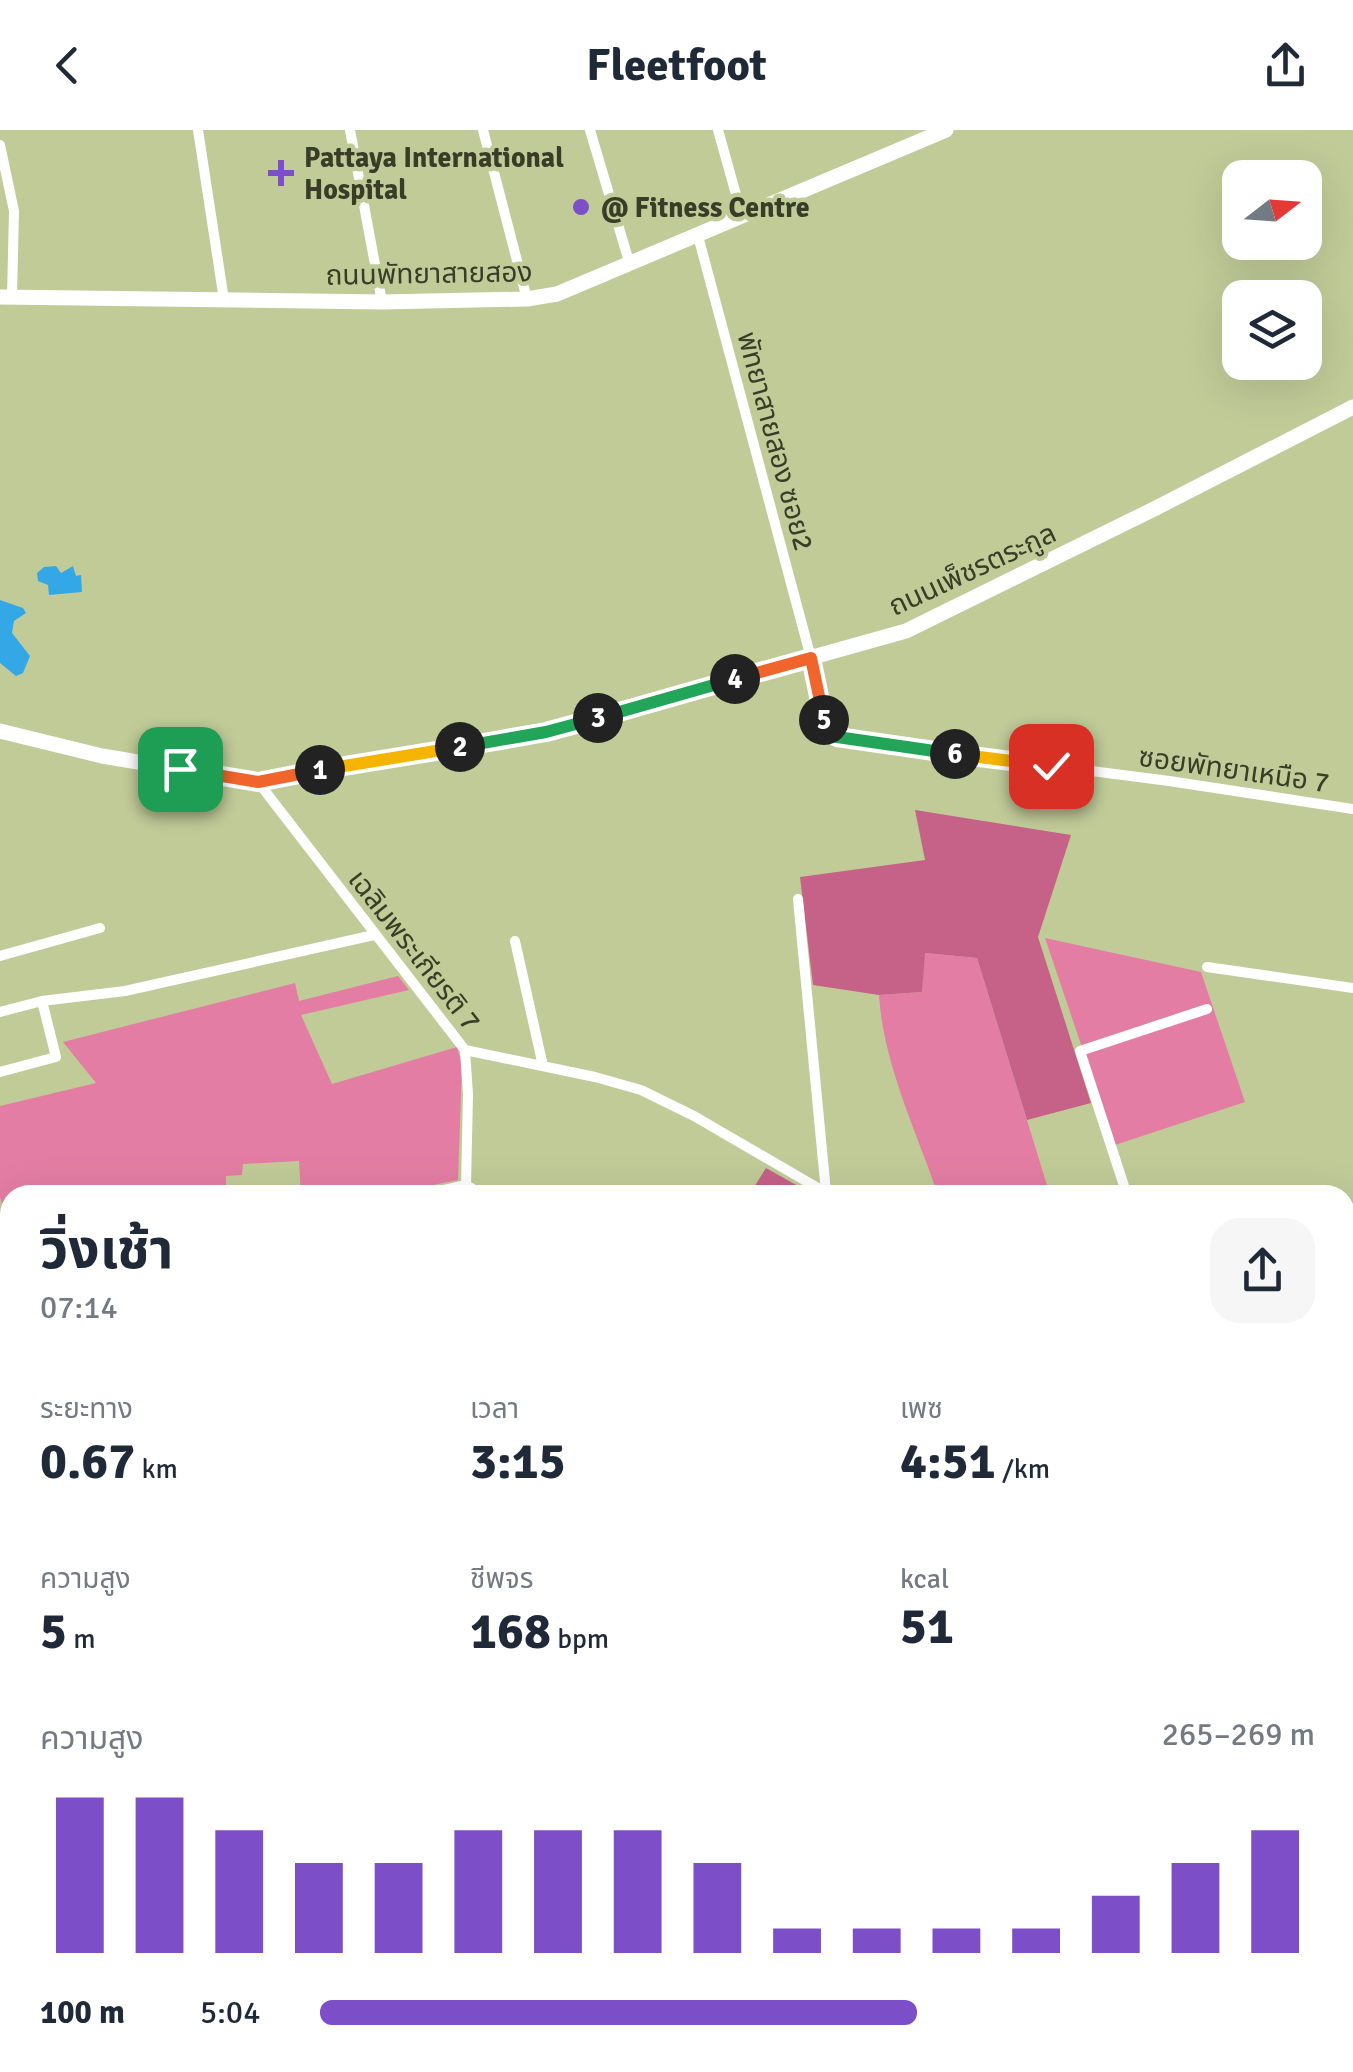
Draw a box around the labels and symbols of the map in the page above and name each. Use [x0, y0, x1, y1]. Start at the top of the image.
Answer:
place label: Pattaya International Hospital [304, 141, 564, 207]
marker: Pattaya International Hospital [268, 160, 294, 186]
north arrow [1222, 160, 1322, 260]
place label: @ Fitness Centre [601, 191, 810, 225]
marker: @ Fitness Centre [570, 196, 592, 218]
street label: ถนนพัทยาสายสอง [325, 255, 533, 293]
street label: พัทยาสายสอง ซอย2 [729, 328, 821, 554]
street label: ถนนเพ็ชรตระกูล [883, 516, 1062, 624]
pin: 4 [710, 654, 760, 704]
pin: 3 [573, 693, 623, 743]
pin: 5 [799, 695, 849, 745]
pin: 2 [435, 722, 485, 772]
pin [1009, 724, 1094, 809]
pin [138, 727, 223, 812]
pin: 6 [930, 729, 980, 779]
street label: ซอยพัทยาเหนือ 7 [1136, 740, 1331, 800]
pin: 1 [295, 745, 345, 795]
street label: เฉลิมพระเกียรติ 7 [341, 863, 488, 1038]

